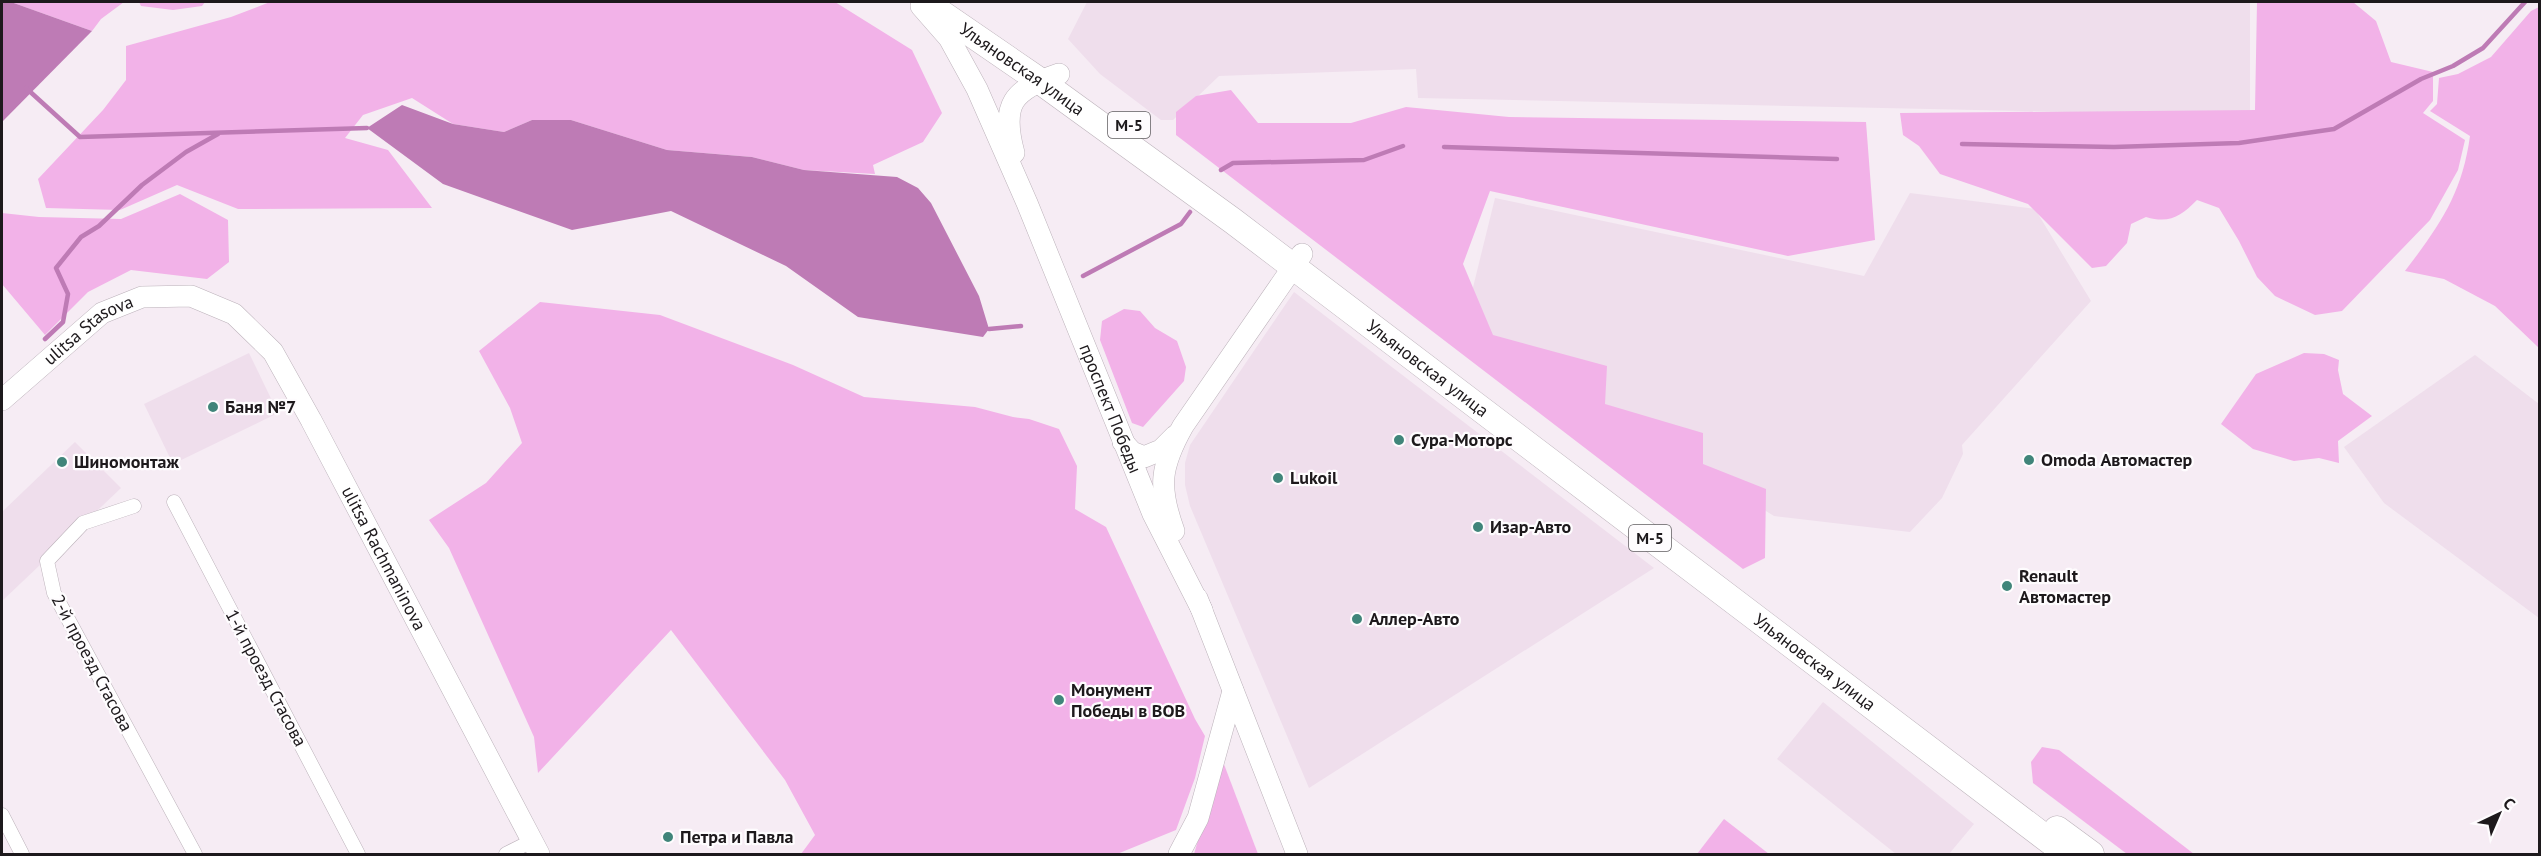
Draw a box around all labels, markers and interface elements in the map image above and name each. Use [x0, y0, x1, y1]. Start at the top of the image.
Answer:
street label: Ульяновская улица [955, 17, 1089, 121]
road number: М-5 [1108, 112, 1150, 138]
street label: ulitsa Stasova [38, 290, 136, 370]
street label: Ульяновская улица [1362, 314, 1493, 422]
street label: проспект Победы [1074, 340, 1147, 476]
place label: Баня №7 [225, 395, 296, 418]
marker: Баня №7 [206, 400, 220, 414]
place label: Сура-Моторс [1411, 428, 1513, 451]
marker: Сура-Моторс [1392, 433, 1406, 447]
place label: Omoda Автомастер [2041, 448, 2193, 471]
place label: Шиномонтаж [74, 450, 179, 473]
marker: Omoda Автомастер [2022, 453, 2036, 467]
marker: Шиномонтаж [55, 455, 69, 469]
place label: Lukoil [1290, 466, 1338, 489]
marker: Lukoil [1271, 471, 1285, 485]
street label: ulitsa Rachmaninova [337, 482, 432, 634]
place label: Изар-Авто [1490, 515, 1572, 538]
marker: Изар-Авто [1471, 520, 1485, 534]
road number: М-5 [1629, 525, 1671, 551]
place label: Renault Автомастер [2019, 564, 2111, 608]
marker: Renault Автомастер [2000, 579, 2014, 593]
street label: 2-й проезд Стасова [47, 590, 138, 735]
street label: 1-й проезд Стасова [221, 605, 312, 750]
place label: Аллер-Авто [1369, 607, 1460, 630]
street label: Ульяновская улица [1749, 608, 1881, 716]
marker: Аллер-Авто [1350, 612, 1364, 626]
place label: Монумент Победы в ВОВ [1071, 678, 1185, 722]
marker: Монумент Победы в ВОВ [1052, 693, 1066, 707]
north arrow [2469, 784, 2529, 844]
text: С [2499, 793, 2520, 814]
place label: Петра и Павла [680, 825, 794, 848]
marker: Петра и Павла [661, 830, 675, 844]

